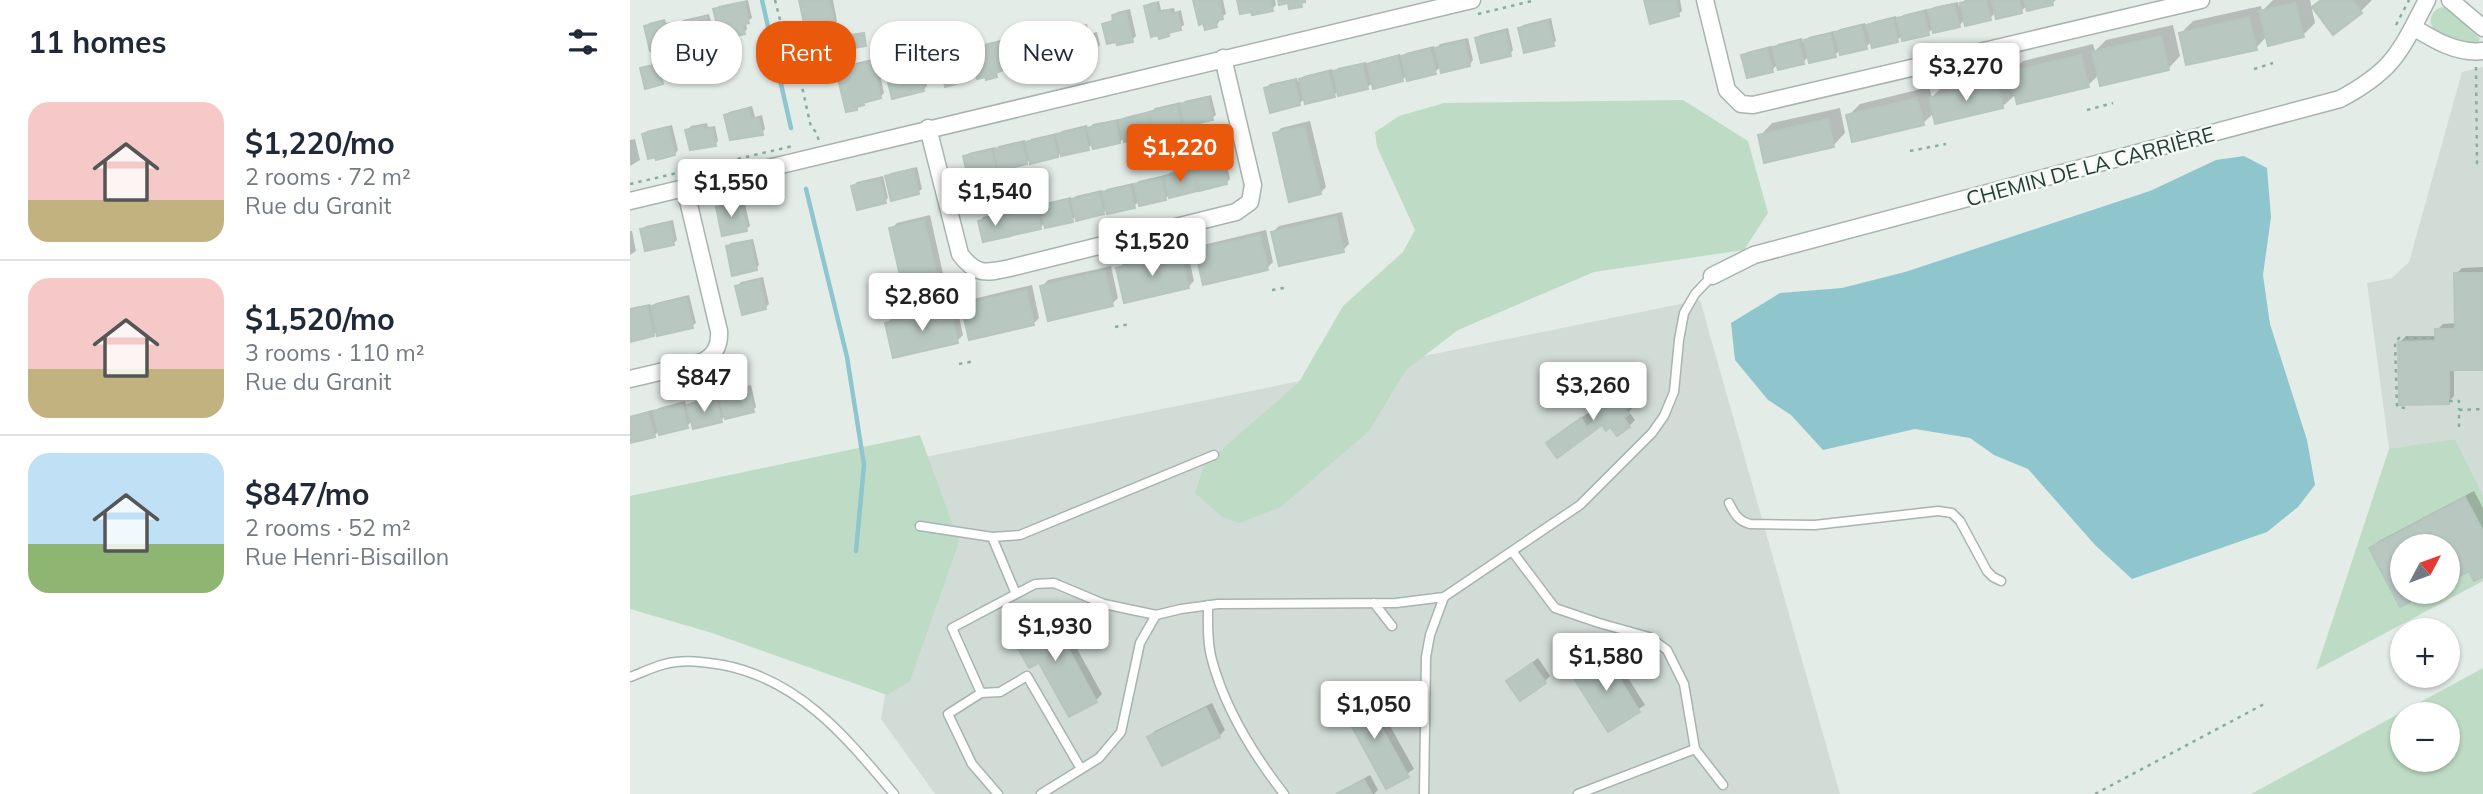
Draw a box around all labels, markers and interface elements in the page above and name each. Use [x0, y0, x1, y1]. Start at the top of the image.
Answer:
chip: Buy [651, 21, 742, 84]
chip: Rent [756, 21, 856, 84]
chip: Filters [870, 21, 985, 84]
chip: New [999, 21, 1098, 84]
text: 11 homes [28, 23, 167, 61]
icon: filters [564, 23, 602, 61]
pin: $3,270 [1909, 43, 2023, 103]
text: $3,270 [1929, 51, 2003, 80]
street label: CHEMIN DE LA CARRIÈRE [1963, 120, 2217, 212]
text: $1,220/mo [245, 124, 395, 162]
pin: $1,220 [1123, 124, 1237, 184]
icon: home [84, 130, 168, 214]
text: $1,220 [1143, 132, 1217, 161]
pin: $1,550 [674, 160, 788, 219]
text: 2 rooms · 72 m² [245, 162, 411, 191]
text: $1,550 [694, 167, 768, 196]
pin: $1,540 [938, 168, 1052, 228]
text: $1,540 [958, 176, 1032, 205]
text: Rue du Granit [245, 191, 392, 220]
pin: $1,520 [1095, 218, 1209, 278]
text: $1,520 [1115, 226, 1189, 255]
pin: $2,860 [865, 274, 979, 333]
text: $2,860 [885, 281, 959, 310]
text: $1,520/mo [245, 300, 395, 338]
icon: home [84, 306, 168, 390]
text: 3 rooms · 110 m² [245, 338, 425, 367]
pin: $847 [663, 354, 745, 414]
text: $847 [676, 362, 732, 391]
pin: $3,260 [1536, 362, 1650, 422]
text: Rue du Granit [245, 367, 392, 396]
text: $3,260 [1556, 370, 1630, 399]
text: $847/mo [245, 475, 369, 513]
icon: home [84, 481, 168, 565]
text: 2 rooms · 52 m² [245, 513, 411, 542]
north arrow [2390, 534, 2460, 604]
map controls [2390, 534, 2460, 772]
text: Rue Henri-Bisaillon [245, 542, 449, 571]
pin: $1,930 [998, 604, 1112, 663]
text: $1,930 [1018, 611, 1092, 640]
button: + [2390, 618, 2460, 688]
pin: $1,580 [1549, 634, 1663, 693]
text: $1,580 [1569, 641, 1643, 670]
pin: $1,050 [1317, 682, 1431, 741]
text: $1,050 [1337, 689, 1411, 718]
button: − [2390, 702, 2460, 772]

